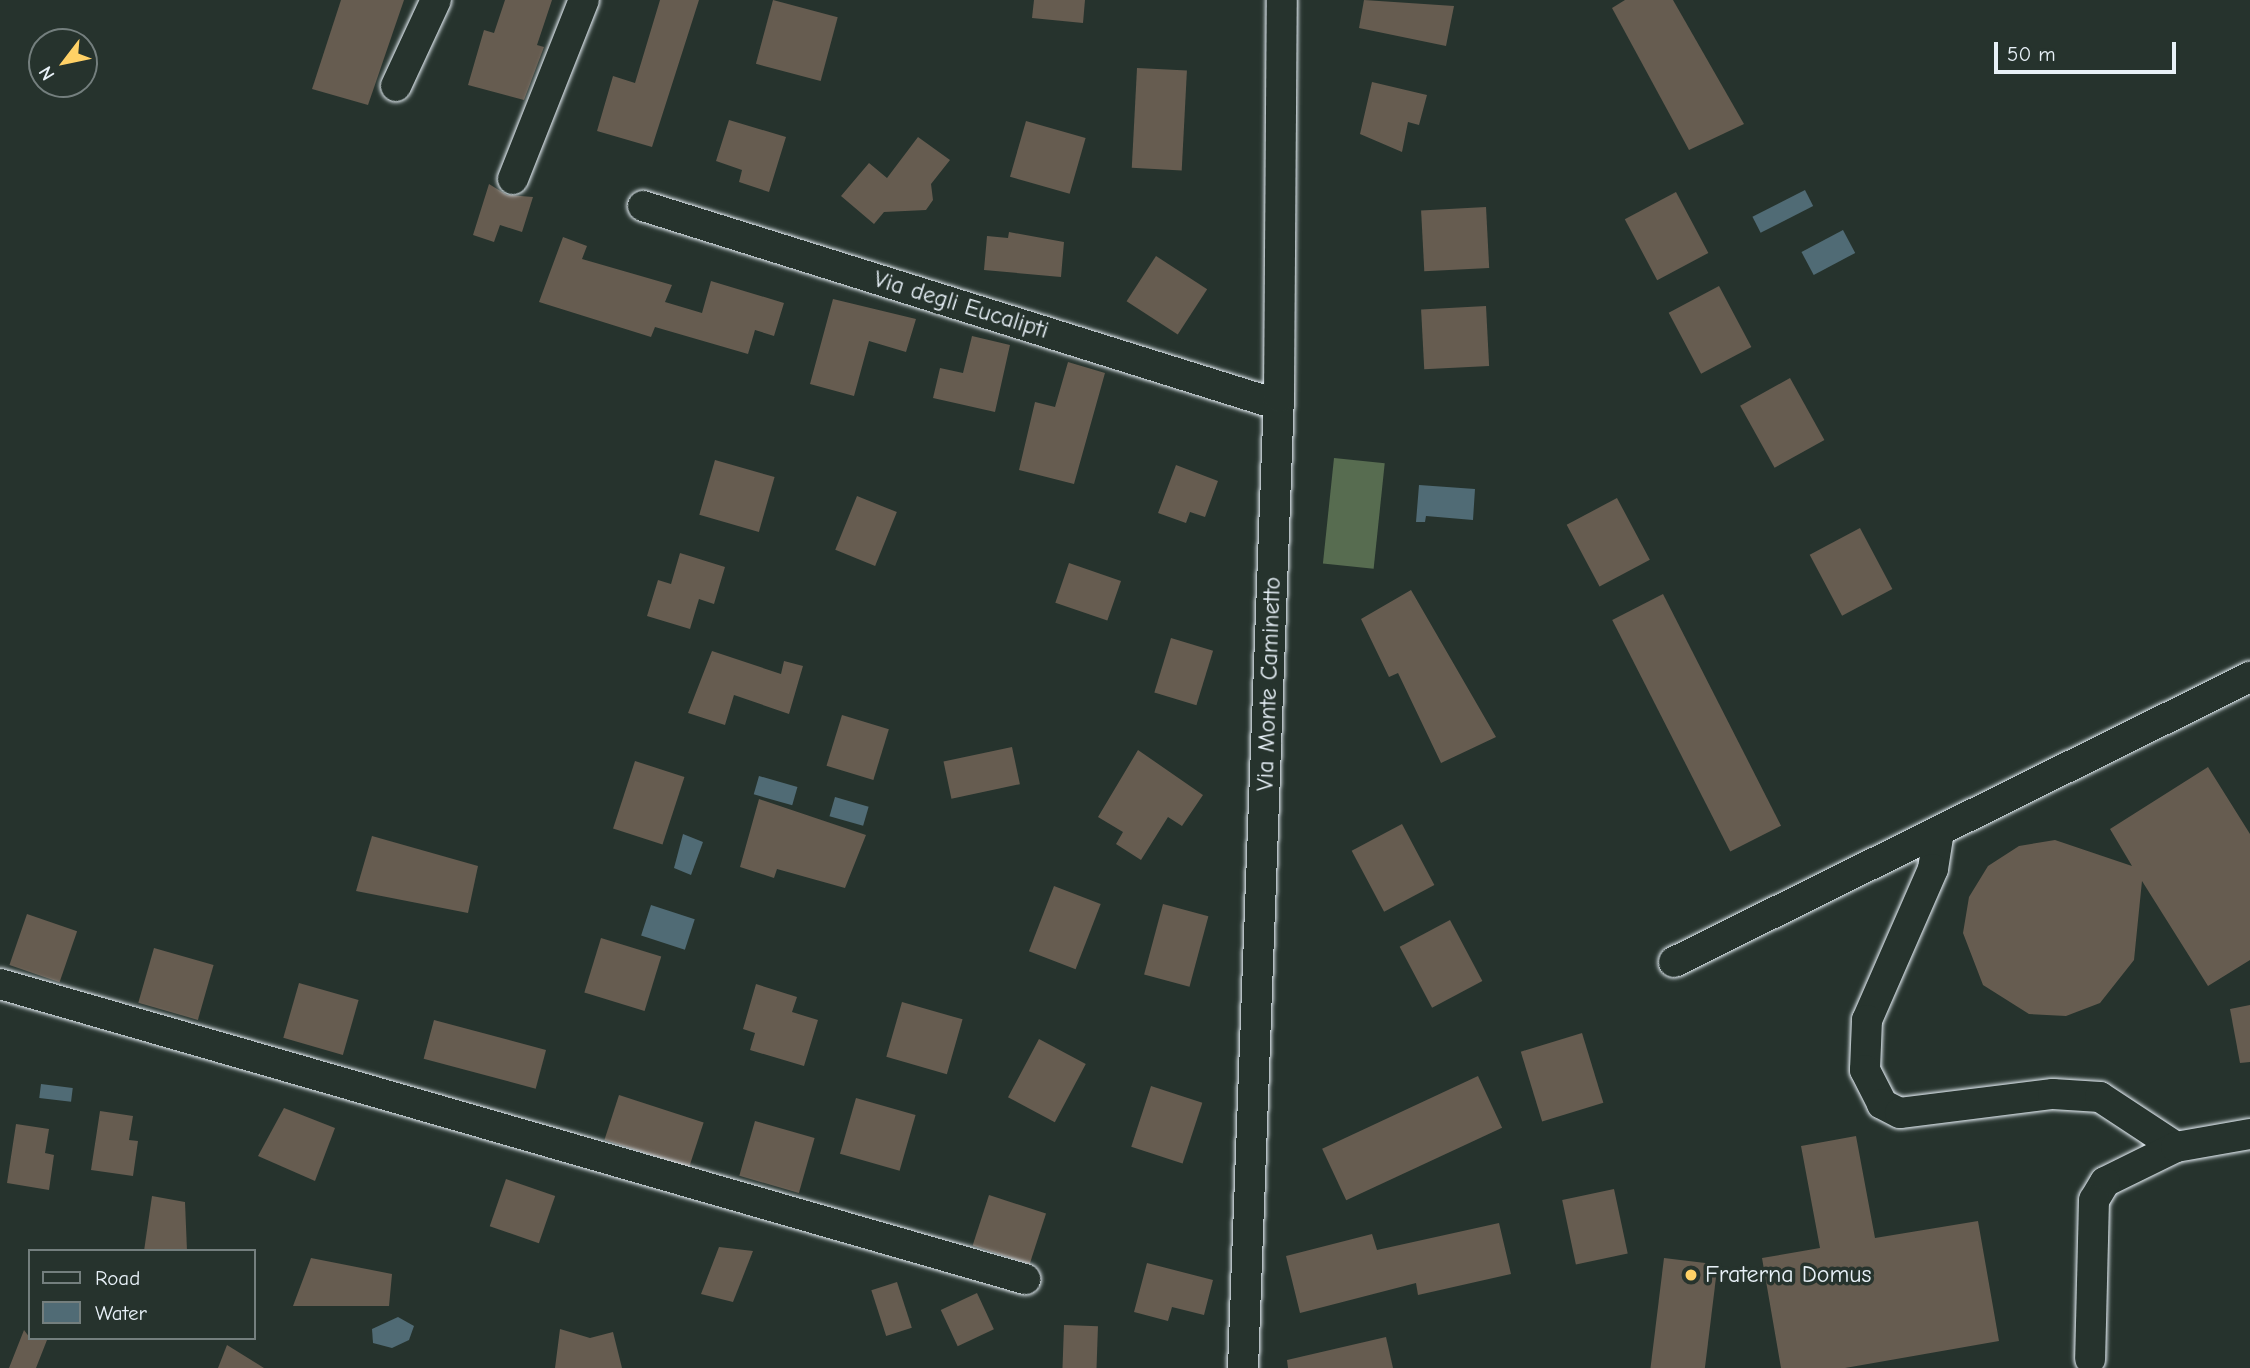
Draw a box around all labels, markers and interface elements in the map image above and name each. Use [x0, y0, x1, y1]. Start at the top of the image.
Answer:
north arrow [28, 28, 98, 98]
scale bar [1998, 28, 2180, 72]
text: 50 m [2007, 42, 2056, 66]
text: N [34, 62, 60, 84]
street label: Via degli Eucalipti [870, 265, 1052, 345]
street label: Via Monte Caminetto [1251, 576, 1287, 792]
legend [28, 1249, 256, 1340]
place label: Fraterna Domus [1705, 1261, 1872, 1289]
text: Road [95, 1266, 140, 1290]
marker: Fraterna Domus [1683, 1267, 1699, 1283]
text: Water [95, 1301, 147, 1325]

